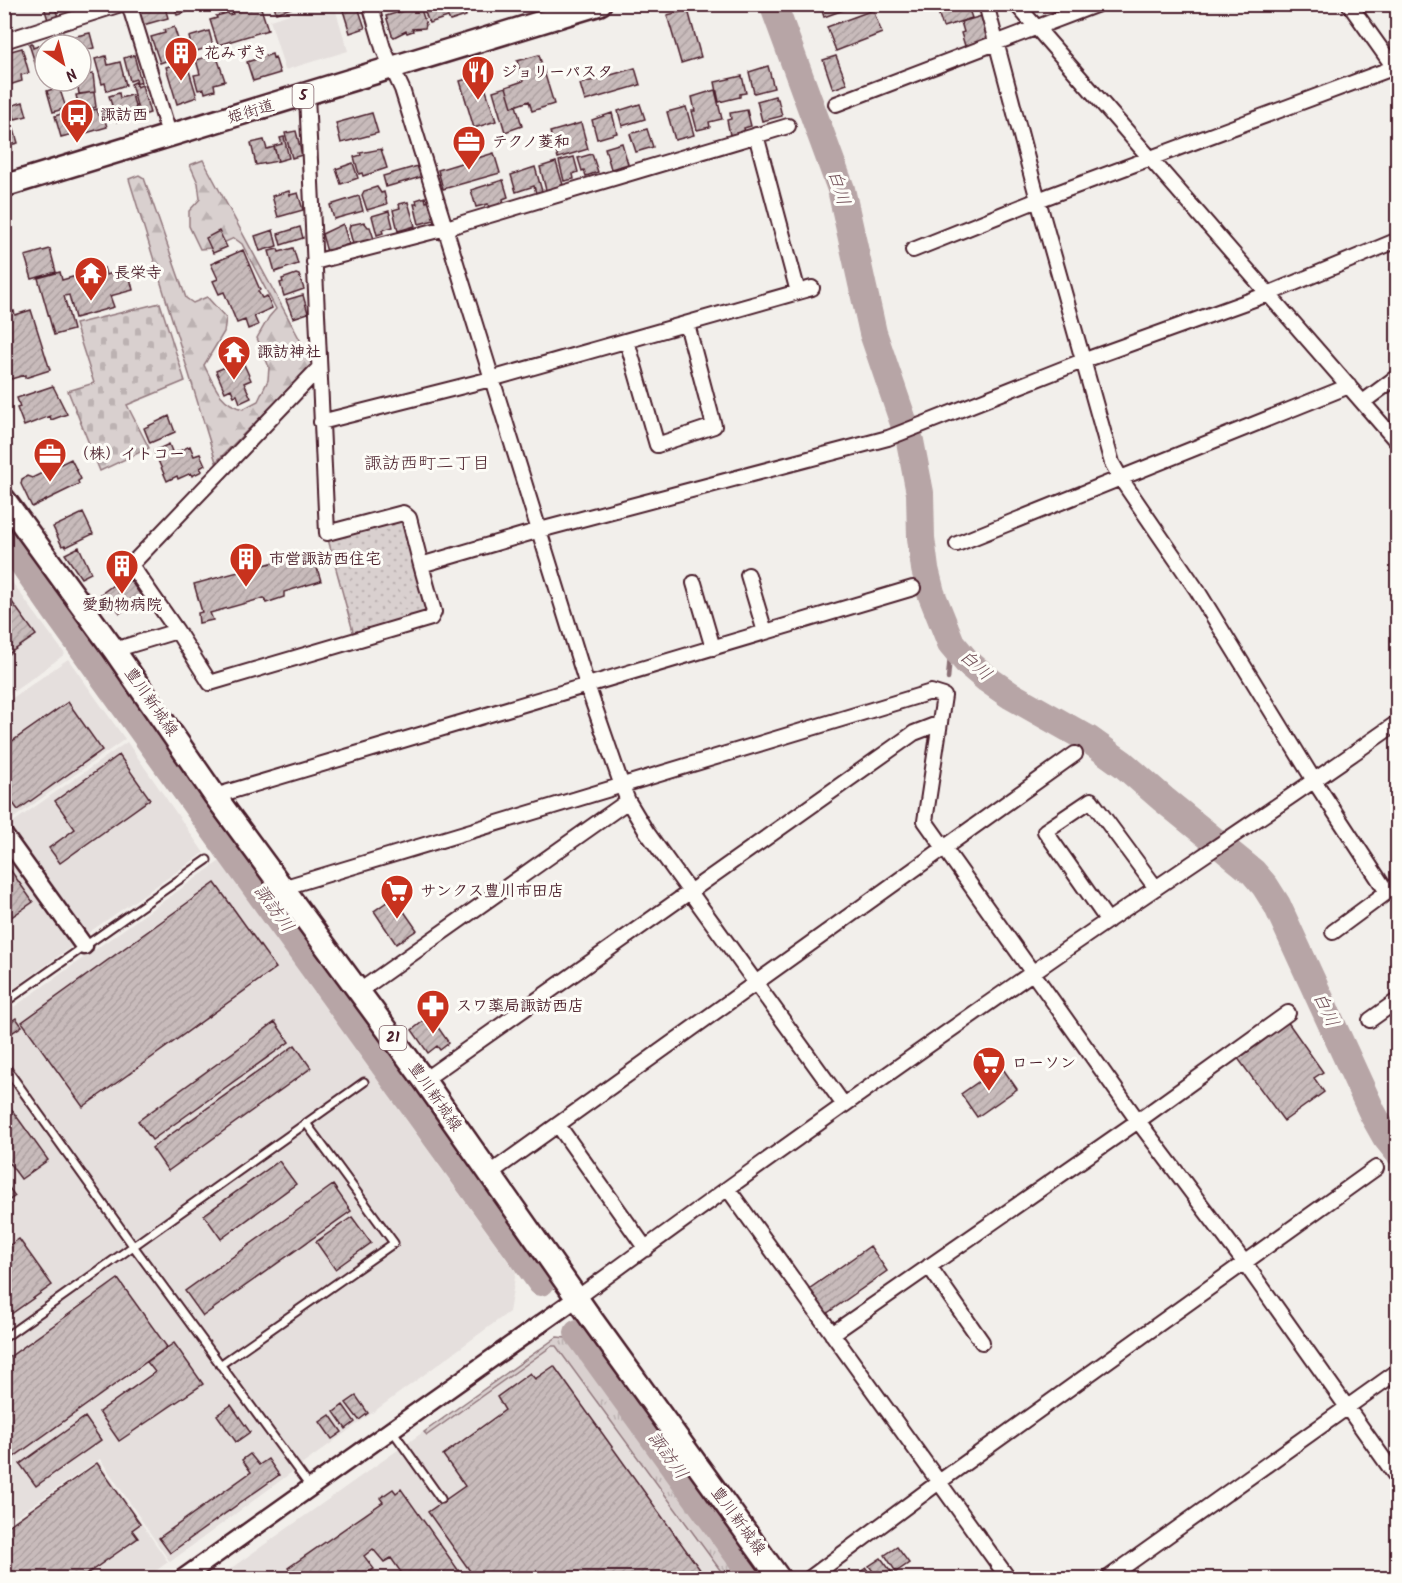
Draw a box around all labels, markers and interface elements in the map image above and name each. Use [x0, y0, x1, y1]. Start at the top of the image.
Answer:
north arrow [33, 33, 93, 93]
building icon: 花みずき [163, 35, 199, 82]
place label: 花みずき [204, 41, 268, 66]
restaurant icon: ジョリーパスタ [460, 54, 496, 101]
place label: ジョリーパスタ [501, 60, 613, 85]
text: N [59, 61, 82, 87]
road number: 5 [292, 84, 314, 108]
street label: 姫街道 [224, 93, 278, 131]
bus stop icon: 諏訪西 [59, 97, 95, 144]
place label: 諏訪西 [100, 103, 148, 128]
office icon: テクノ菱和 [451, 124, 487, 171]
place label: テクノ菱和 [492, 130, 570, 155]
water label: 白川 [819, 167, 857, 209]
temple icon: 長栄寺 [73, 255, 109, 302]
place label: 長栄寺 [114, 261, 162, 286]
temple icon: 諏訪神社 [216, 334, 252, 381]
place label: 諏訪神社 [257, 340, 321, 365]
office icon: （株）イトコー [32, 436, 68, 483]
place label: （株）イトコー [73, 442, 185, 467]
district label: 諏訪西町二丁目 [364, 450, 490, 479]
building icon: 市営諏訪西住宅 [228, 541, 264, 588]
place label: 市営諏訪西住宅 [269, 547, 381, 572]
building icon: 愛動物病院 [104, 548, 140, 595]
place label: 愛動物病院 [82, 593, 162, 618]
water label: 白川 [952, 643, 998, 689]
street label: 豊川新城線 [118, 662, 184, 742]
supermarket icon: サンクス豊川市田店 [379, 873, 415, 920]
water label: 諏訪川 [245, 879, 301, 939]
place label: サンクス豊川市田店 [420, 879, 564, 904]
pharmacy icon: スワ薬局諏訪西店 [415, 988, 451, 1035]
water label: 白川 [1304, 988, 1346, 1032]
place label: スワ薬局諏訪西店 [456, 994, 584, 1019]
road number: 21 [380, 1026, 406, 1050]
supermarket icon: ローソン [971, 1045, 1007, 1092]
place label: ローソン [1012, 1051, 1076, 1076]
street label: 豊川新城線 [402, 1057, 468, 1137]
water label: 諏訪川 [639, 1426, 695, 1486]
street label: 豊川新城線 [704, 1481, 772, 1561]

